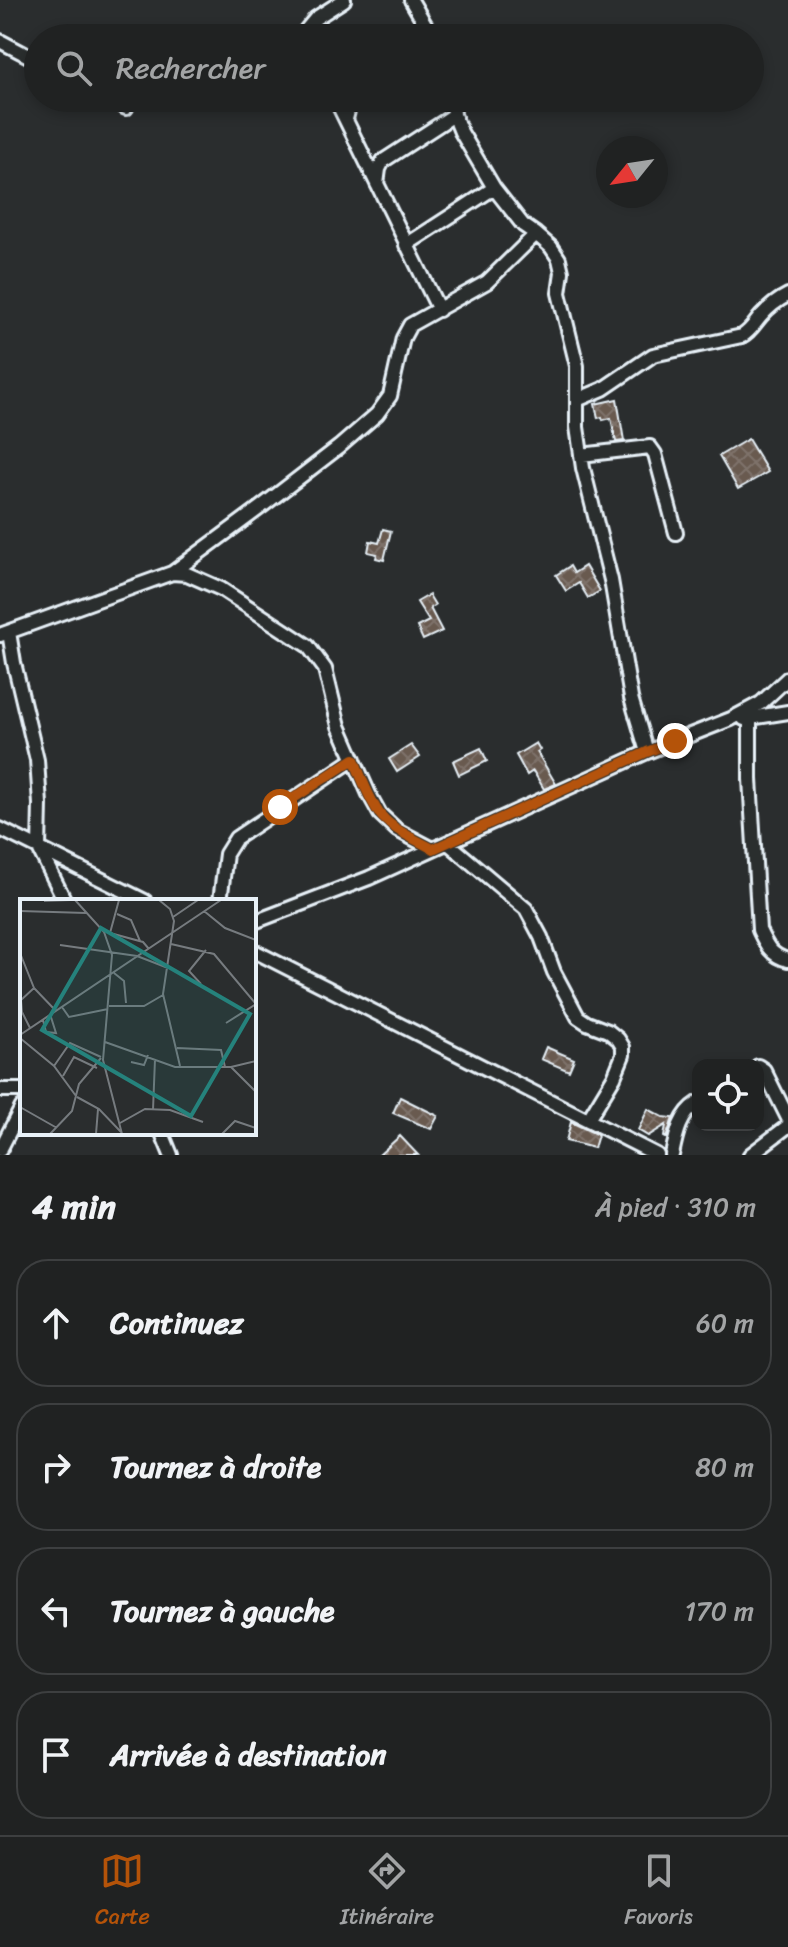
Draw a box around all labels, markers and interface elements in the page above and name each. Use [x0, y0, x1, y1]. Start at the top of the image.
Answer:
search box [24, 24, 764, 112]
text: Rechercher [116, 41, 266, 95]
icon: search [52, 46, 96, 90]
north arrow [596, 136, 668, 208]
route end [657, 723, 693, 759]
route start [262, 789, 298, 825]
inset map [20, 899, 256, 1135]
map controls [692, 1059, 764, 1131]
button: locate [692, 1059, 764, 1131]
text: 4 min [32, 1177, 116, 1237]
text: À pied · 310 m [595, 1184, 756, 1230]
text: Continuez [110, 1296, 244, 1350]
text: 60 m [696, 1300, 754, 1346]
icon: ahead [34, 1301, 78, 1345]
text: Tournez à droite [110, 1440, 321, 1494]
text: 80 m [695, 1444, 754, 1490]
icon: right [34, 1445, 78, 1489]
text: Tournez à gauche [110, 1584, 335, 1638]
text: 170 m [685, 1588, 754, 1634]
icon: left [34, 1589, 78, 1633]
text: Arrivée à destination [110, 1728, 387, 1782]
icon: arrive [34, 1733, 78, 1777]
tab: Carte [95, 1849, 150, 1936]
tab: Itinéraire [340, 1849, 434, 1936]
tab: Favoris [624, 1849, 693, 1936]

